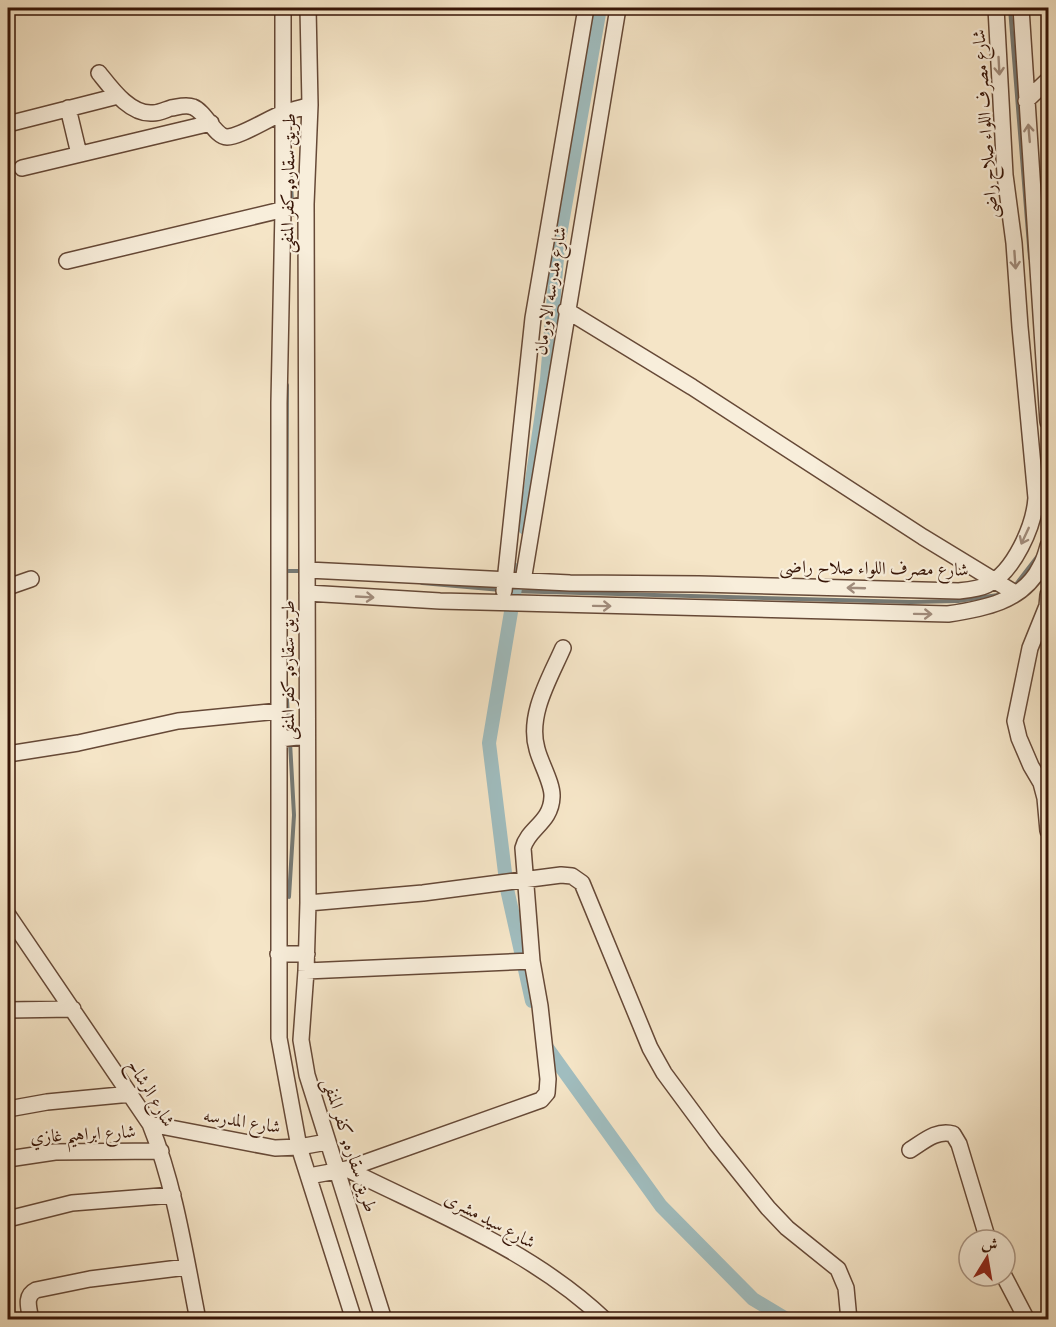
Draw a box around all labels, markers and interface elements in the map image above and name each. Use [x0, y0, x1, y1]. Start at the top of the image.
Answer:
street label: شارع مصرف اللواء صلاح راضى [968, 28, 1008, 219]
one-way arrow [994, 55, 1005, 75]
street label: طريق سقاره, كفر المنفى [277, 113, 302, 253]
one-way arrow [1023, 124, 1034, 144]
street label: شارع مدرسه الاورمان [530, 225, 575, 358]
one-way arrow [1010, 250, 1021, 270]
one-way arrow [1019, 527, 1030, 545]
street label: شارع مصرف اللواء صلاح راضى [779, 556, 969, 586]
one-way arrow [846, 582, 866, 594]
one-way arrow [355, 591, 375, 602]
street label: طريق سقاره, كفر المنفى [278, 600, 301, 740]
one-way arrow [592, 600, 612, 611]
one-way arrow [913, 608, 933, 619]
street label: شارع الرشاح [118, 1056, 179, 1133]
street label: طريق سقاره, كفر المنفى [316, 1075, 381, 1216]
street label: شارع المدرسه [201, 1105, 282, 1142]
street label: شارع ابراهيم غازي [30, 1121, 137, 1155]
street label: شارع سيد مشرى [439, 1188, 539, 1257]
north arrow [957, 1228, 1017, 1288]
text: ش [980, 1233, 999, 1256]

